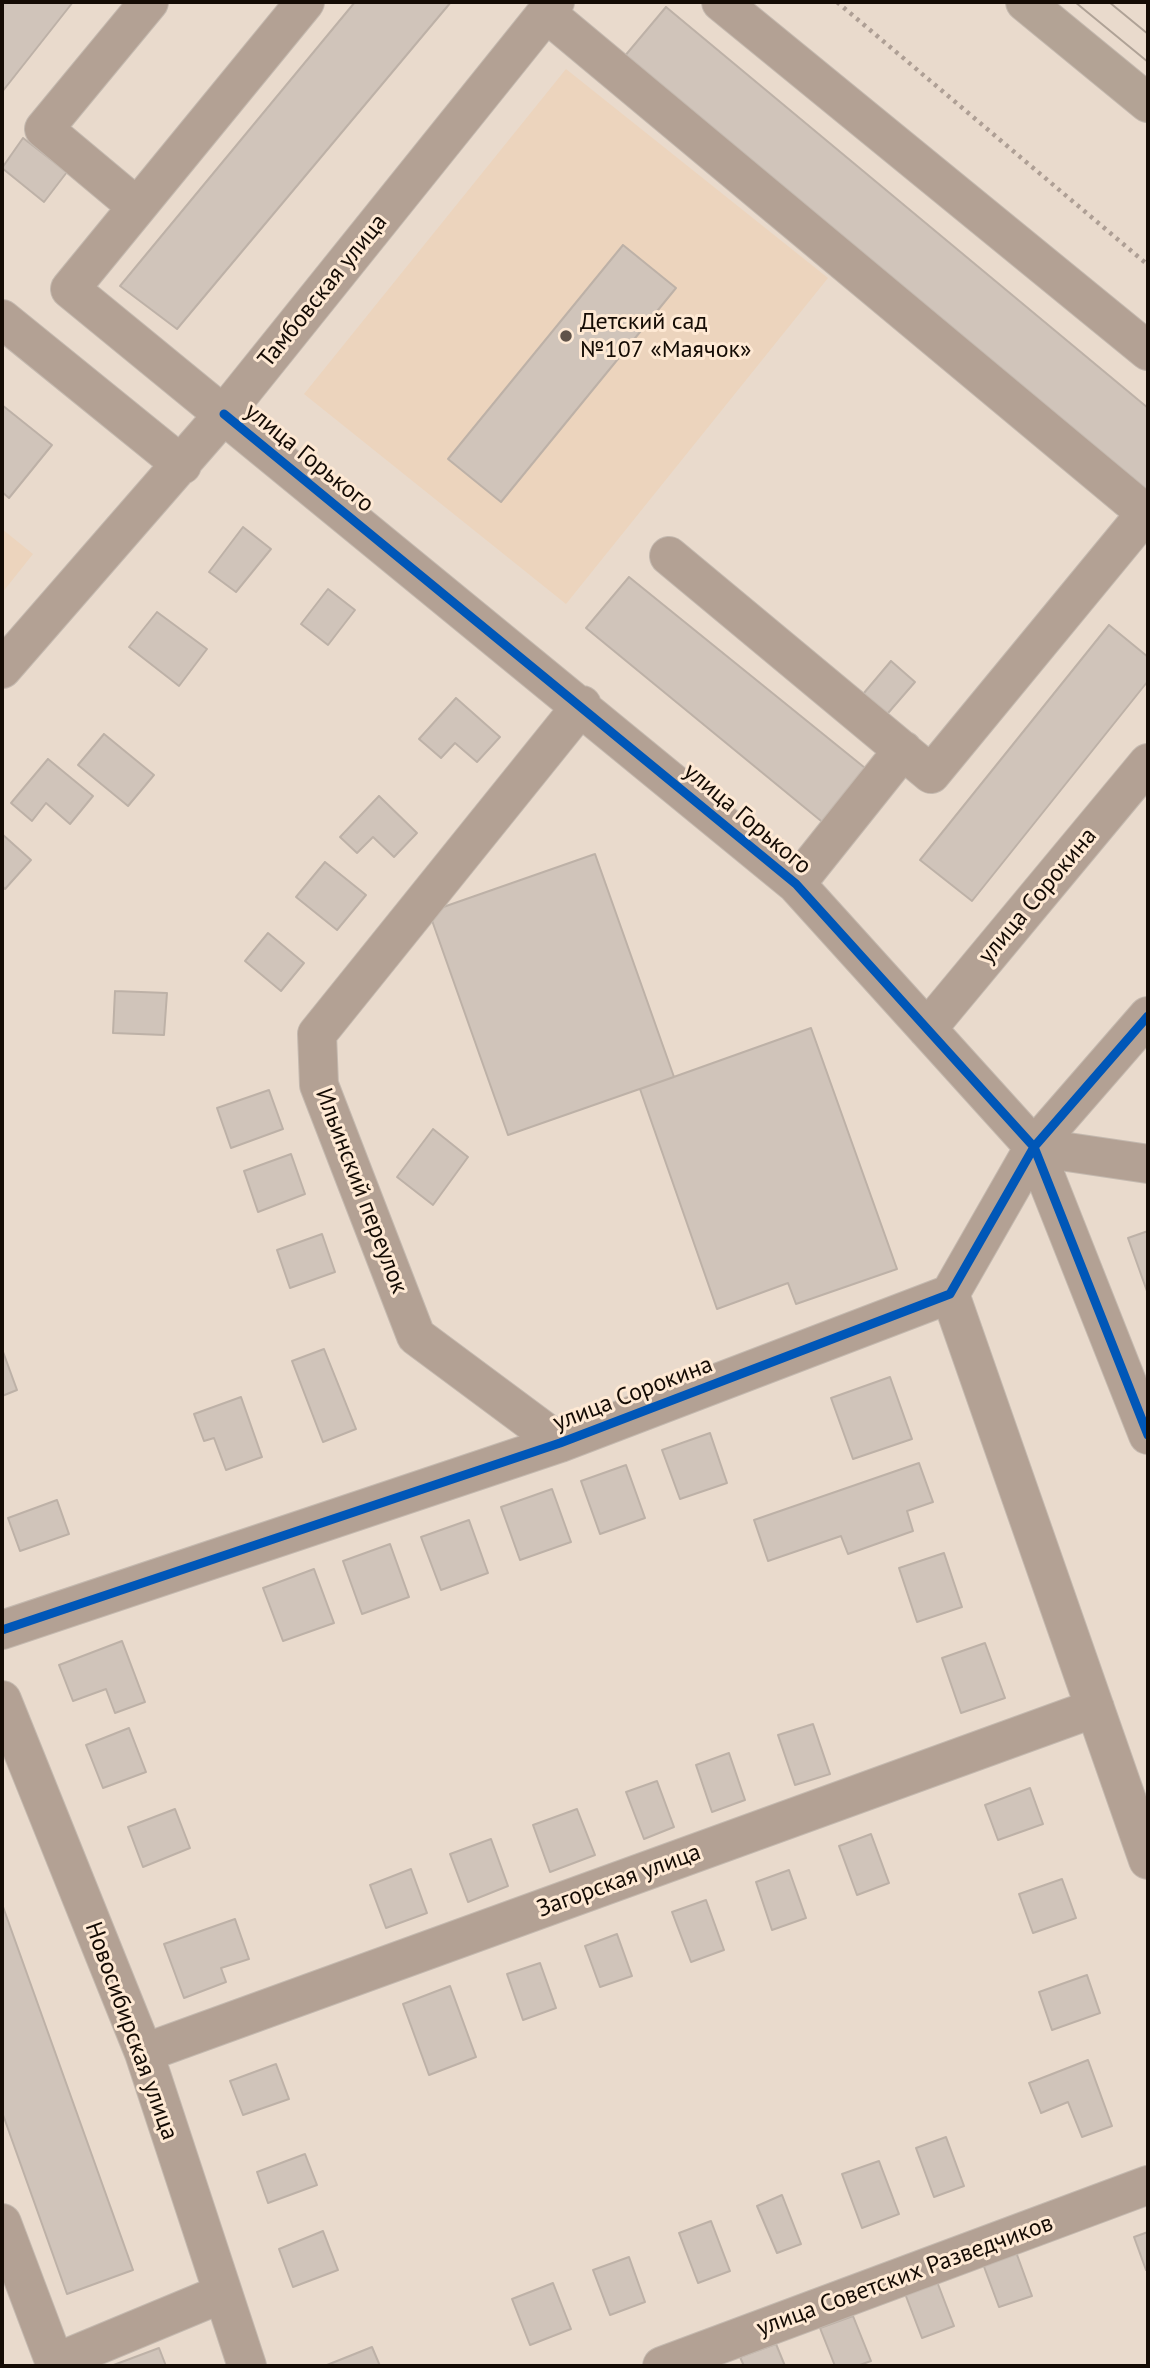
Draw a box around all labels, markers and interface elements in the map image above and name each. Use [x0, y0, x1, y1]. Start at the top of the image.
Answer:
street label: Тамбовская улица [252, 209, 394, 373]
place label: Детский сад №107 «Маячок» [580, 308, 752, 364]
marker: Детский сад №107 «Маячок» [558, 328, 574, 344]
street label: улица Горького [239, 397, 379, 519]
street label: улица Горького [677, 757, 817, 881]
street label: улица Сорокина [973, 822, 1103, 970]
street label: Ильинский переулок [309, 1084, 413, 1298]
street label: улица Сорокина [549, 1350, 717, 1438]
street label: Загорская улица [533, 1838, 705, 1924]
street label: Новосибирская улица [78, 1918, 184, 2144]
street label: улица Советских Разведчиков [753, 2209, 1057, 2343]

